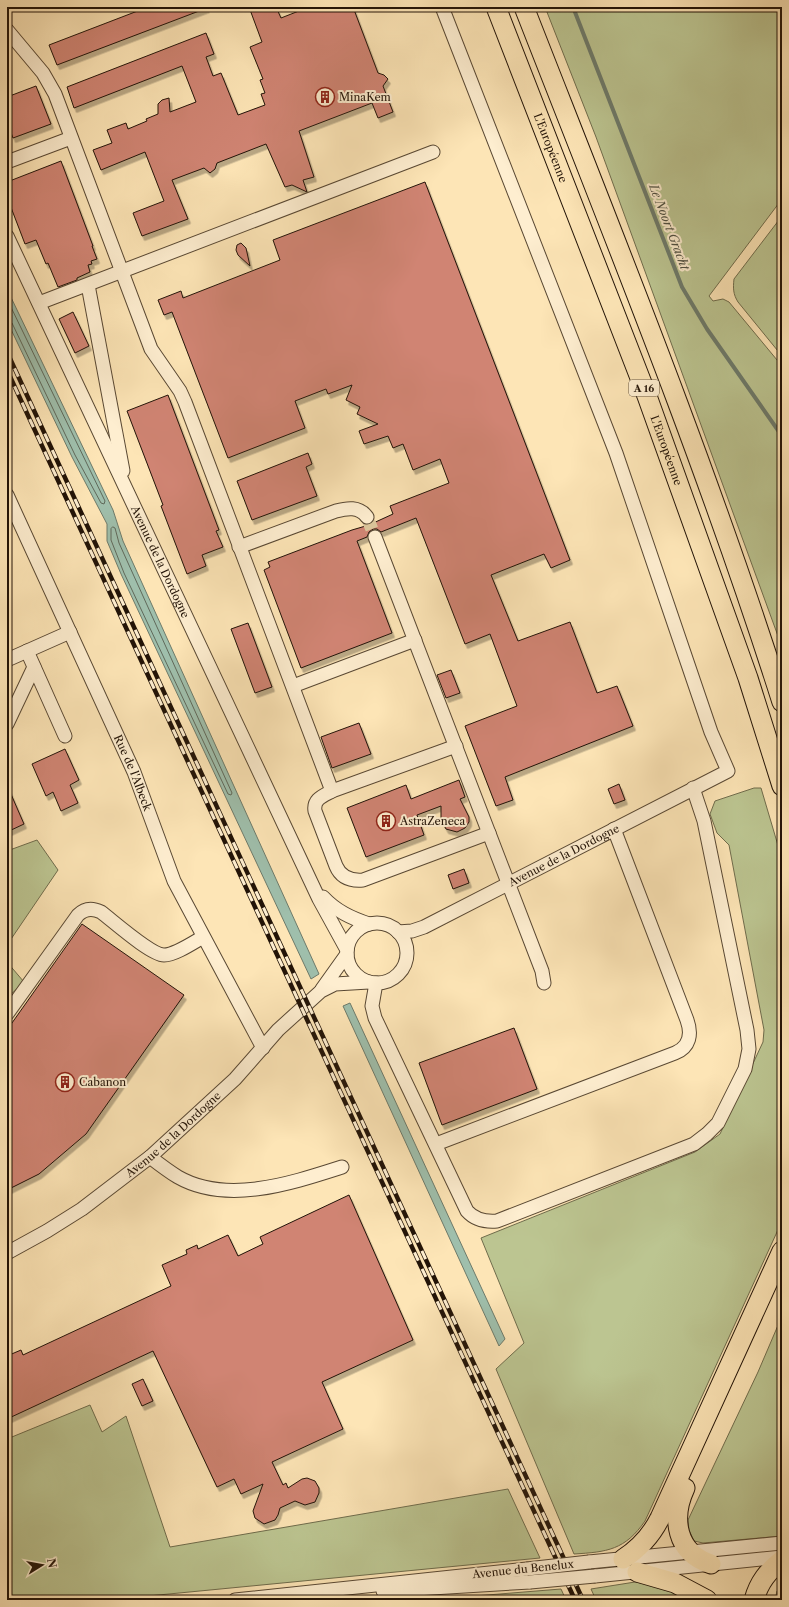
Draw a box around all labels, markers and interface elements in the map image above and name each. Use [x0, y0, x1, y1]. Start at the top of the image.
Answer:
building icon: MinaKem [314, 86, 336, 108]
place label: MinaKem [339, 90, 392, 104]
street label: L'Européenne [531, 111, 570, 185]
water label: Le Noort Gracht [646, 181, 693, 273]
road number: A 16 [629, 380, 659, 396]
street label: L'Européenne [647, 413, 685, 487]
street label: Avenue de la Dordogne [127, 503, 193, 620]
street label: Rue de l'Albeck [111, 732, 155, 813]
building icon: AstraZeneca [375, 810, 397, 832]
place label: AstraZeneca [399, 814, 466, 828]
street label: Avenue de la Dordogne [505, 821, 622, 890]
building icon: Cabanon [54, 1071, 76, 1093]
place label: Cabanon [79, 1075, 126, 1089]
street label: Avenue de la Dordogne [122, 1089, 224, 1181]
north arrow [22, 1545, 62, 1585]
text: N [44, 1557, 60, 1570]
street label: Avenue du Benelux [471, 1557, 575, 1581]

